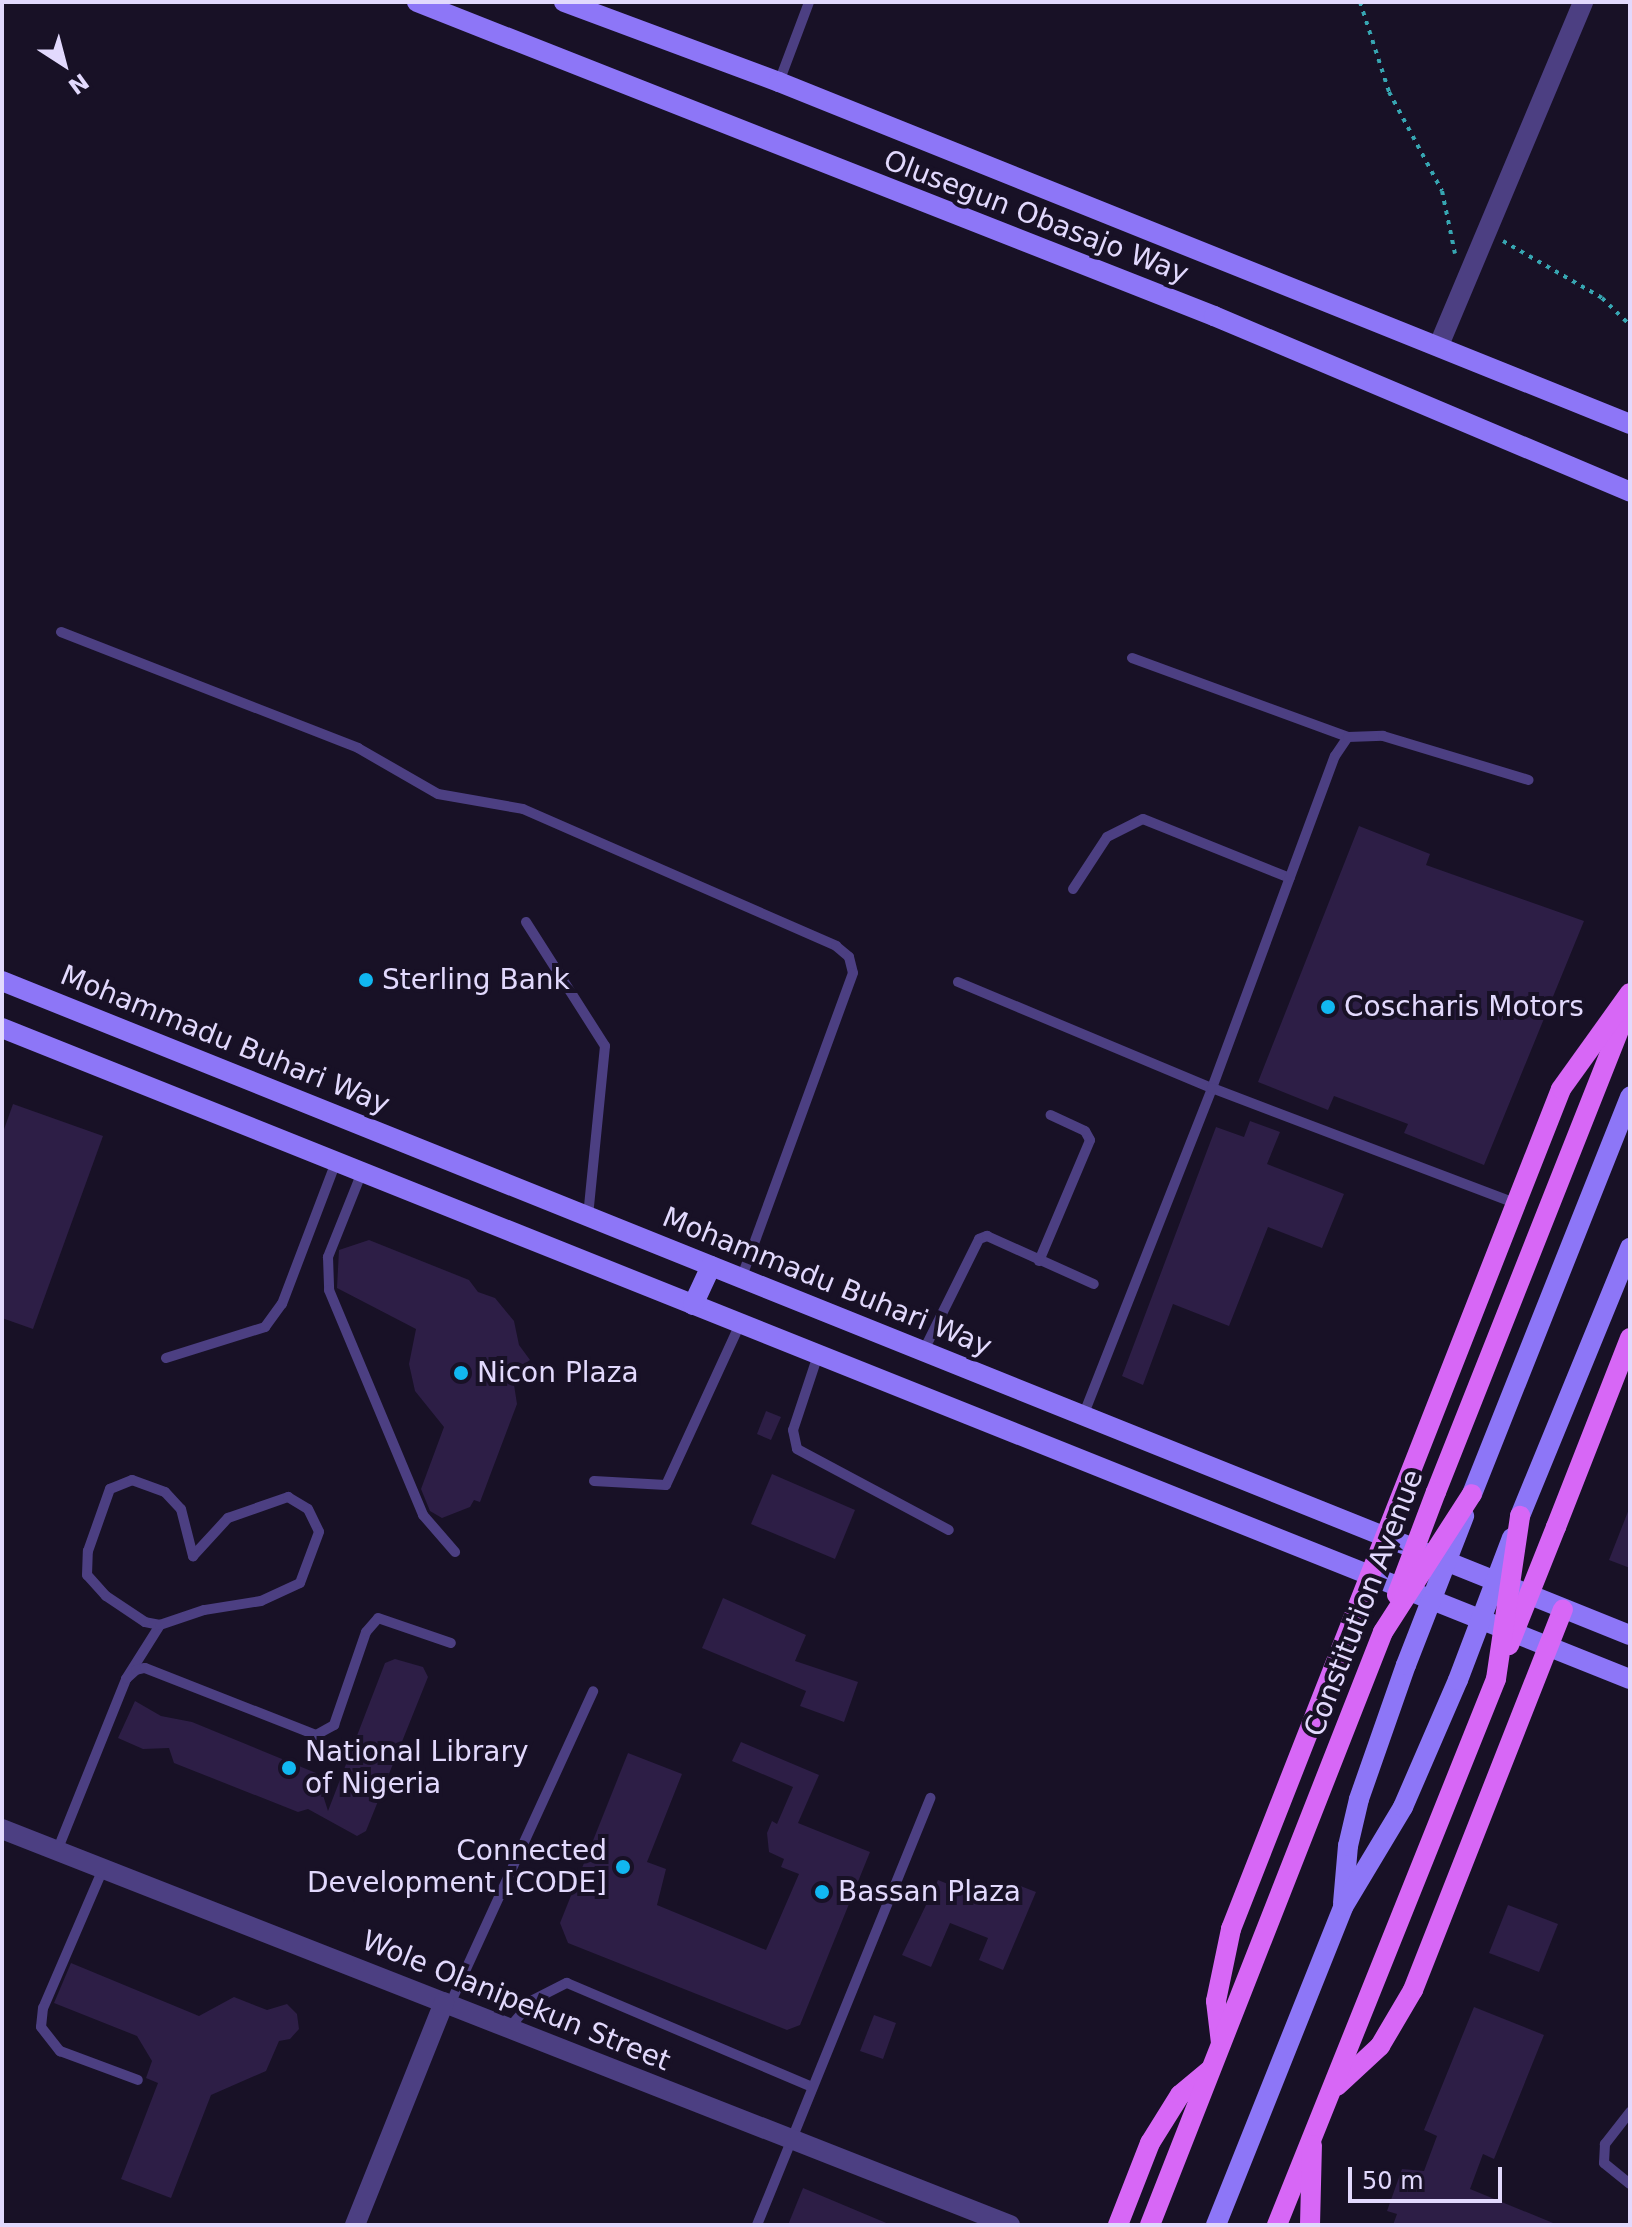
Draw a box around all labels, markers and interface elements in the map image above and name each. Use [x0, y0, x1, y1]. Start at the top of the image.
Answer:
north arrow [24, 24, 104, 104]
text: N [64, 68, 93, 99]
street label: Olusegun Obasajo Way [879, 143, 1193, 291]
street label: Mohammadu Buhari Way [56, 958, 394, 1122]
place label: Sterling Bank [382, 963, 570, 997]
marker: Sterling Bank [357, 971, 375, 989]
place label: Coscharis Motors [1344, 990, 1584, 1024]
marker: Coscharis Motors [1319, 998, 1337, 1016]
street label: Mohammadu Buhari Way [658, 1200, 996, 1364]
place label: Nicon Plaza [477, 1356, 639, 1390]
marker: Nicon Plaza [452, 1364, 470, 1382]
street label: Constitution Avenue [1298, 1465, 1430, 1741]
place label: National Library of Nigeria [305, 1735, 528, 1801]
marker: National Library of Nigeria [280, 1759, 298, 1777]
place label: Connected Development [CODE] [307, 1834, 607, 1900]
marker: Connected Development [CODE] [614, 1858, 632, 1876]
place label: Bassan Plaza [838, 1875, 1021, 1909]
marker: Bassan Plaza [813, 1883, 831, 1901]
street label: Wole Olanipekun Street [357, 1924, 675, 2078]
scale bar [1352, 2151, 1506, 2201]
text: 50 m [1362, 2167, 1424, 2195]

